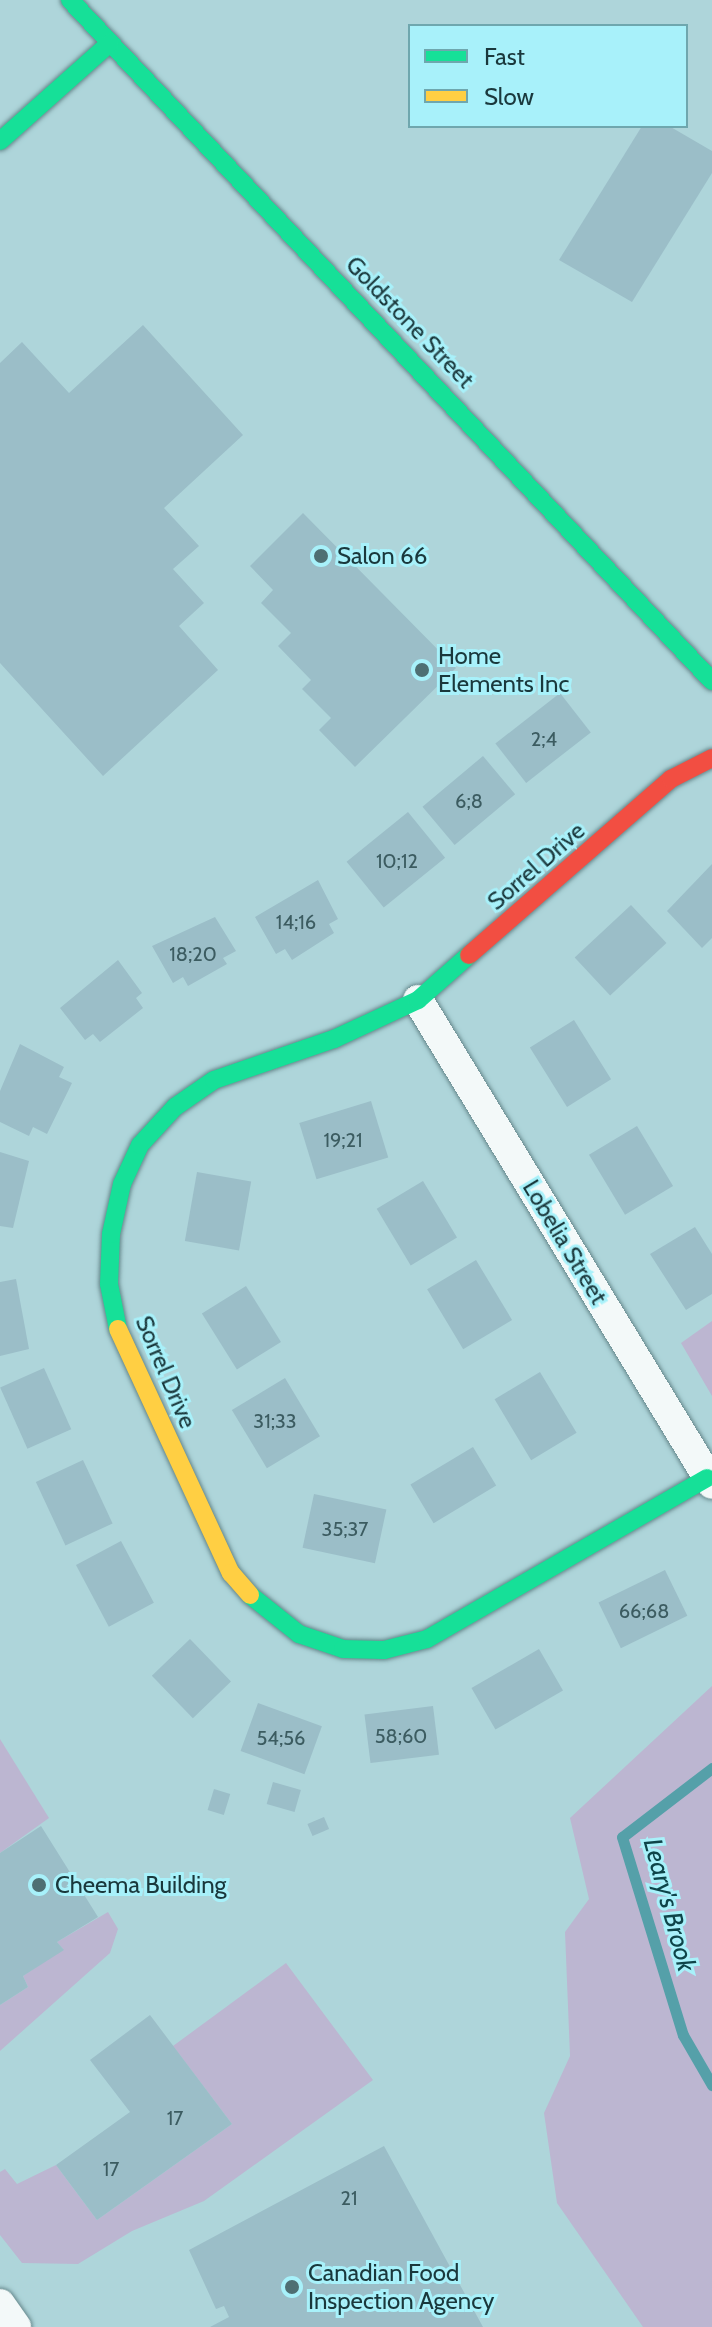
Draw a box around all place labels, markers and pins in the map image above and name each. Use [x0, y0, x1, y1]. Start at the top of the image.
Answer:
place label: Salon 66 [337, 542, 427, 570]
marker: Salon 66 [312, 547, 330, 565]
place label: Home Elements Inc [438, 642, 569, 698]
marker: Home Elements Inc [413, 661, 431, 679]
place label: Cheema Building [55, 1871, 227, 1899]
marker: Cheema Building [30, 1876, 48, 1894]
place label: Canadian Food Inspection Agency [308, 2259, 494, 2315]
marker: Canadian Food Inspection Agency [283, 2278, 301, 2296]

